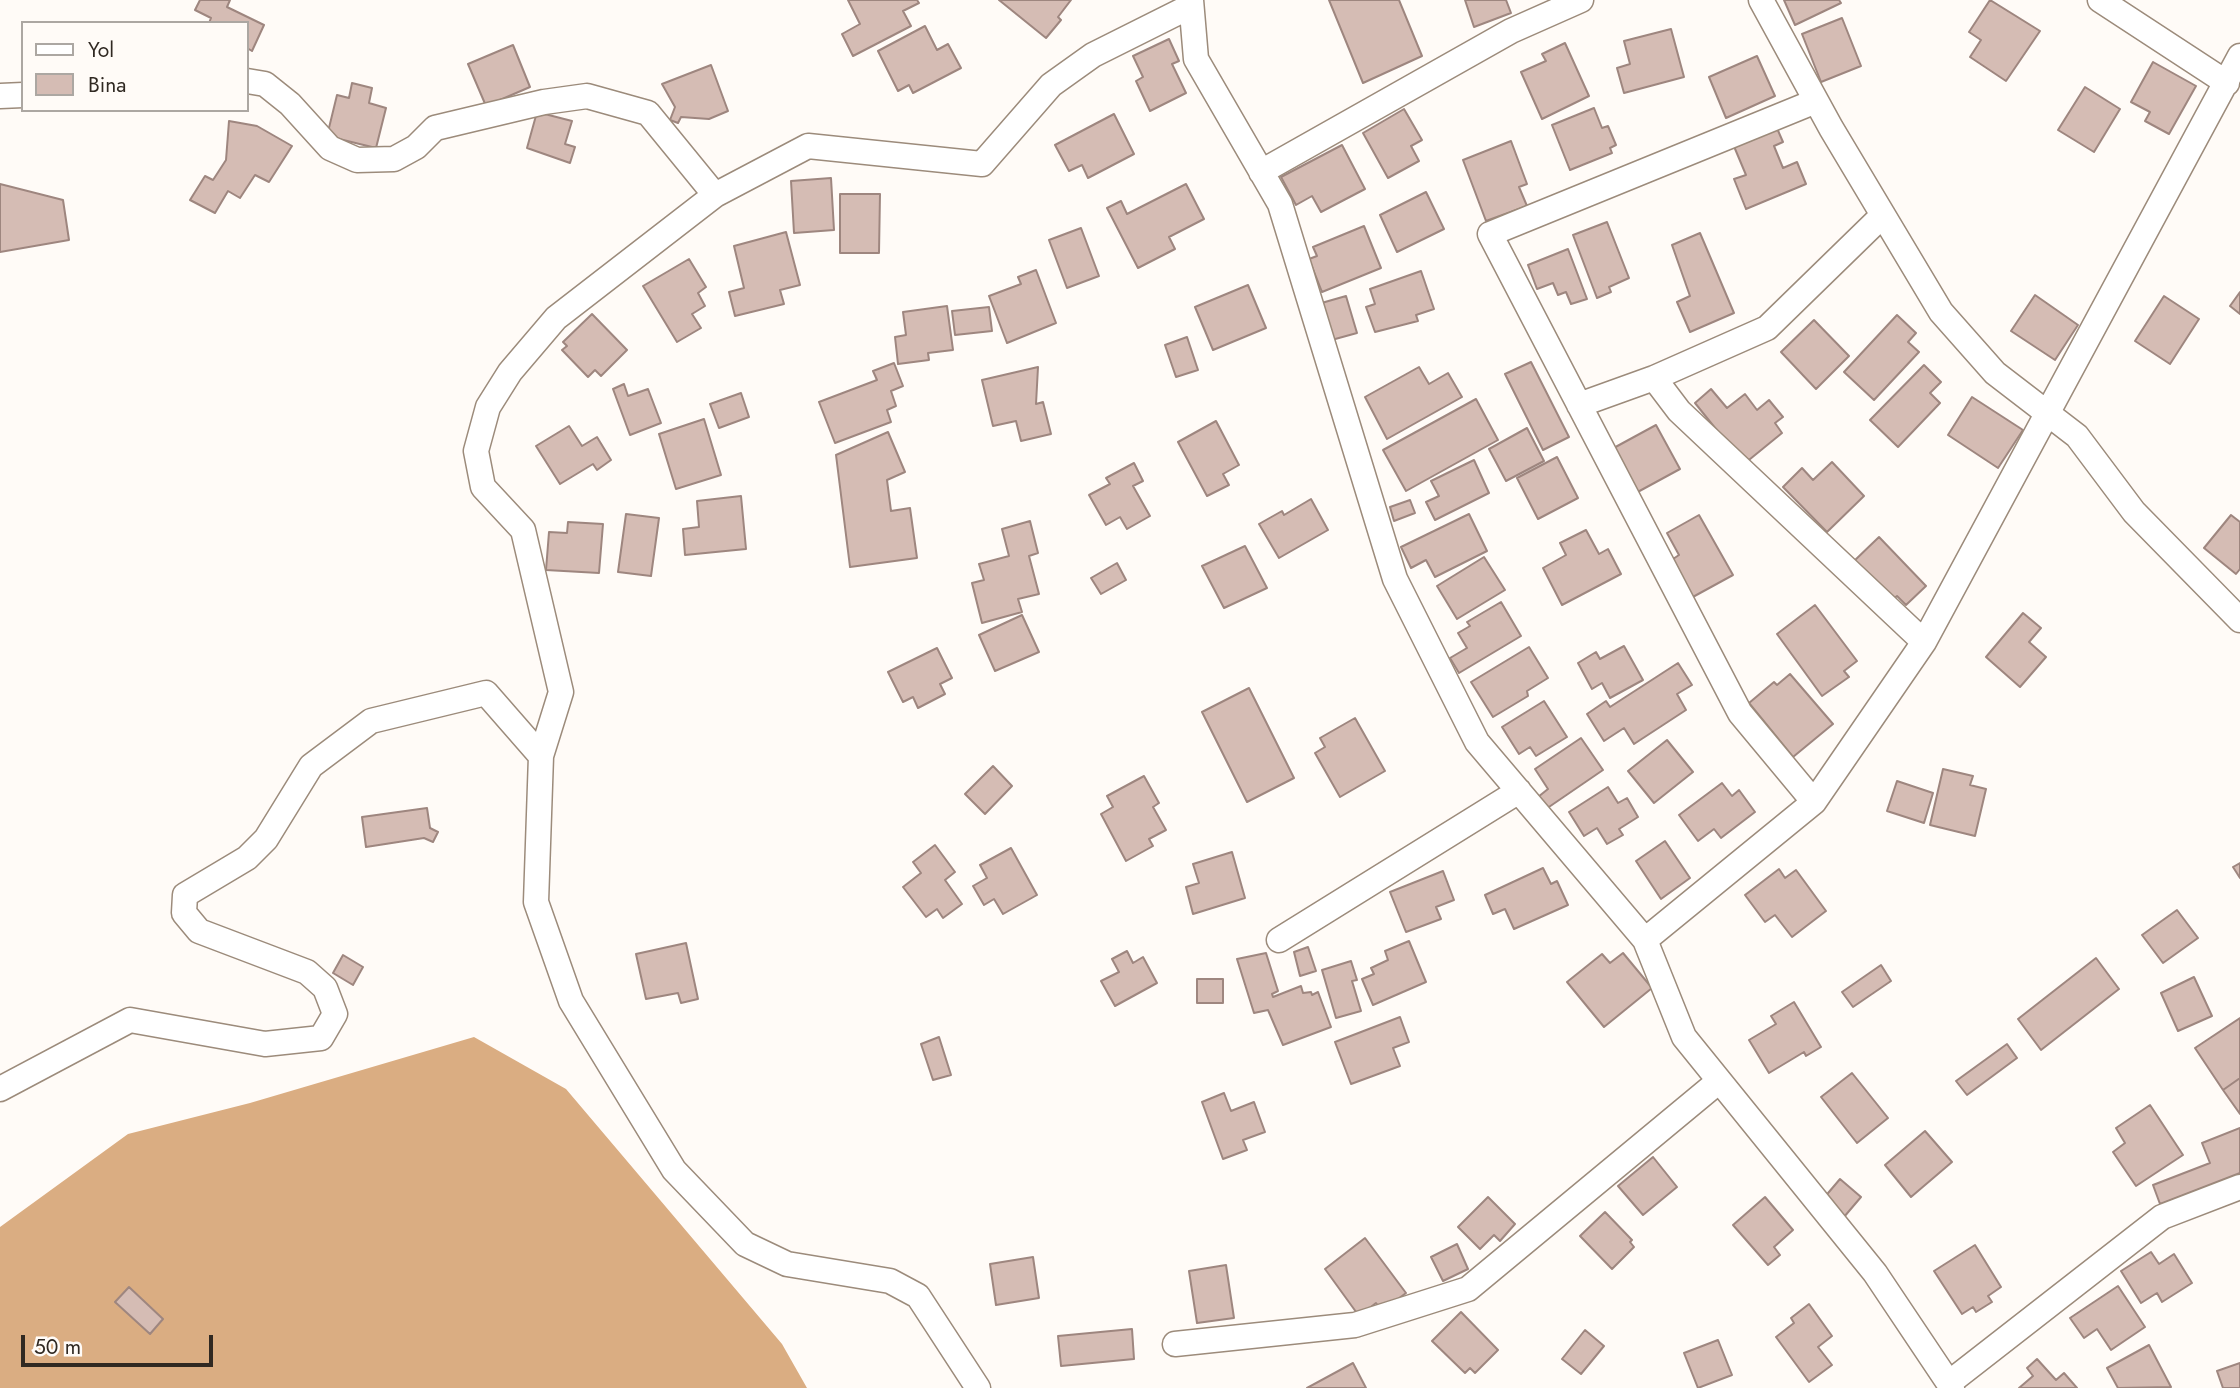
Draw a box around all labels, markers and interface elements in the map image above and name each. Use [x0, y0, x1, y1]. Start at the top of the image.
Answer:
legend [21, 21, 248, 112]
text: Yol [88, 35, 114, 65]
text: Bina [88, 70, 126, 100]
scale bar [24, 1322, 217, 1366]
text: 50 m [34, 1332, 81, 1362]

